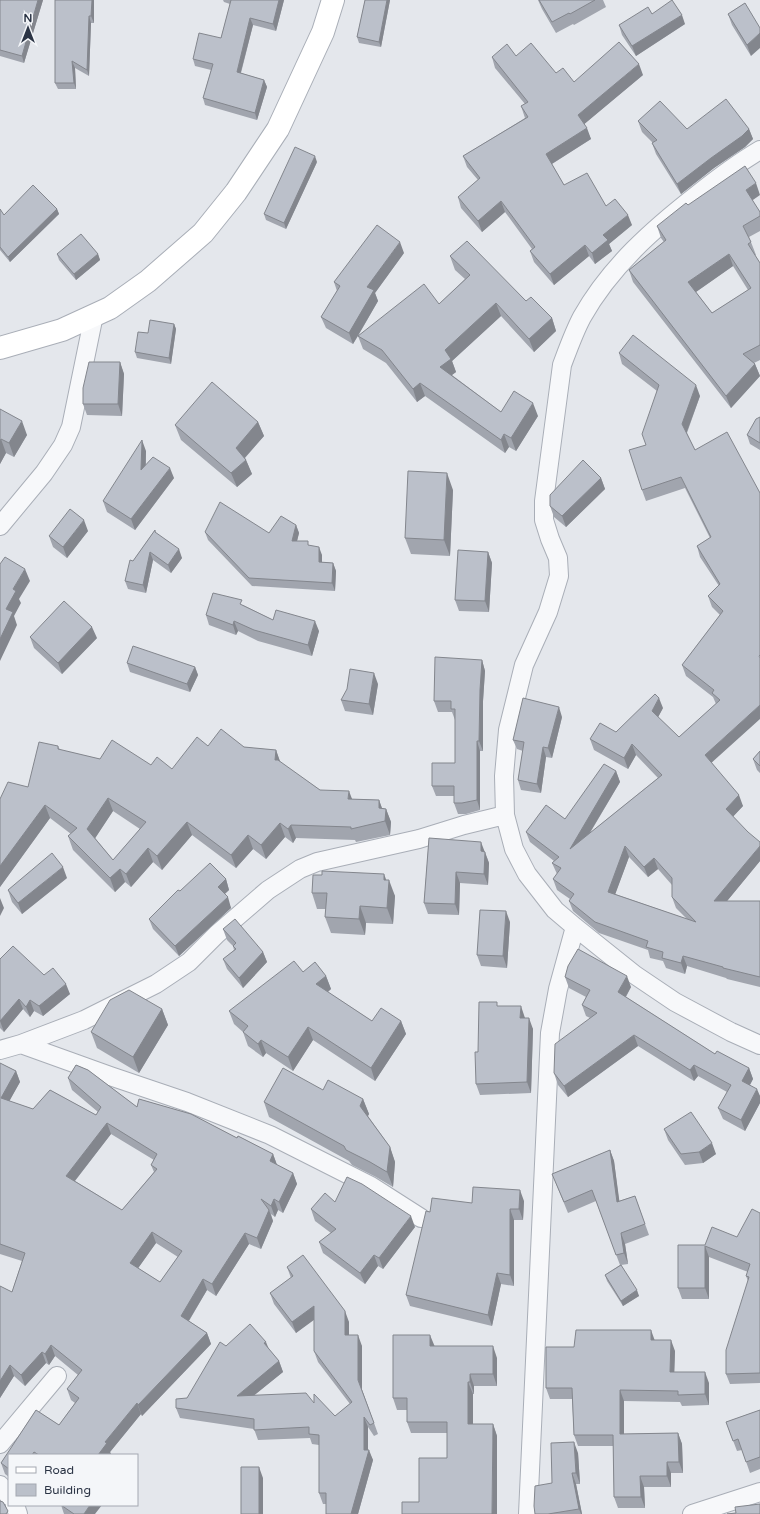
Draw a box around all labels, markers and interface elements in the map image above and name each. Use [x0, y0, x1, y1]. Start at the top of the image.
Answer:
north arrow [8, 8, 48, 48]
text: N [24, 12, 32, 25]
legend [8, 1454, 138, 1506]
text: Road [44, 1463, 74, 1477]
text: Building [44, 1483, 91, 1497]

